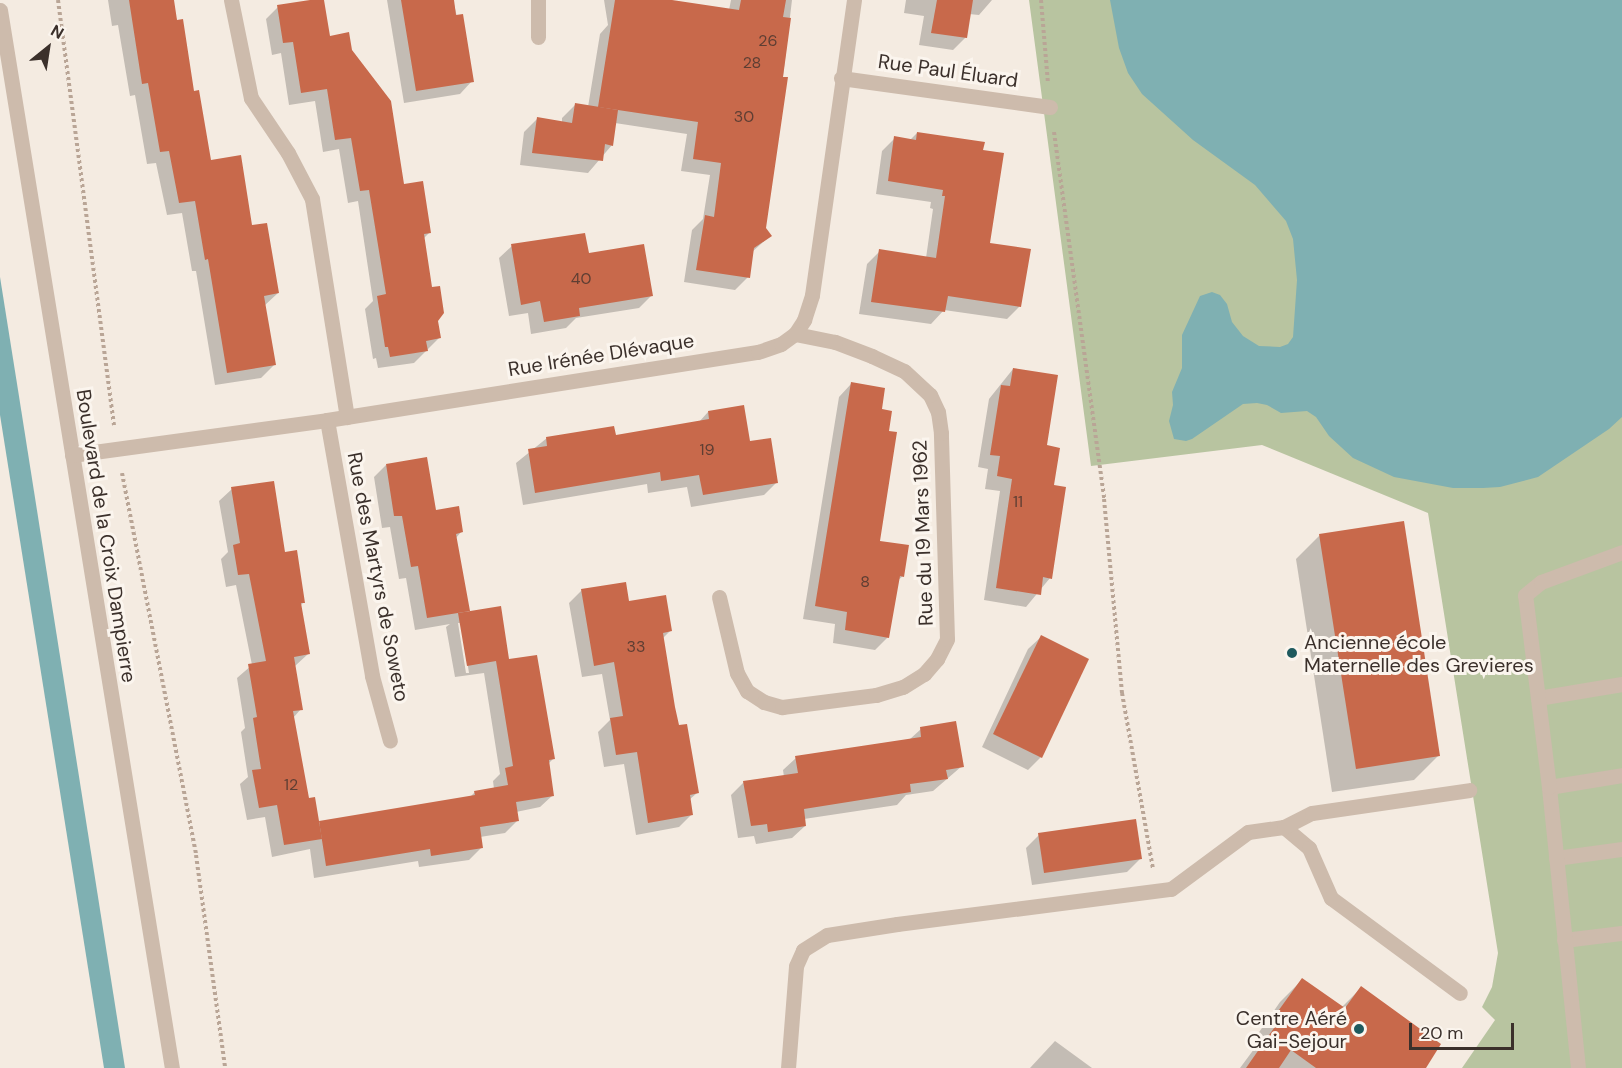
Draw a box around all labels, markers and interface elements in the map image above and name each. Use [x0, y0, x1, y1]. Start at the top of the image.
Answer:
north arrow [18, 18, 78, 78]
text: N [47, 20, 68, 44]
house number: 26 [758, 31, 778, 51]
street label: Rue Paul Éluard [877, 49, 1019, 93]
house number: 28 [743, 53, 761, 73]
house number: 30 [734, 107, 754, 127]
house number: 40 [571, 269, 591, 289]
street label: Rue Irénée Dlévaque [506, 328, 696, 382]
street label: Boulevard de la Croix Dampierre [71, 388, 141, 684]
street label: Rue du 19 Mars 1962 [908, 439, 938, 627]
house number: 19 [699, 440, 715, 460]
street label: Rue des Martyrs de Soweto [342, 450, 414, 704]
house number: 11 [1013, 492, 1023, 512]
house number: 8 [860, 572, 870, 592]
place label: Ancienne école Maternelle des Grevieres [1304, 630, 1534, 677]
house number: 33 [627, 637, 645, 657]
marker: Ancienne école Maternelle des Grevieres [1285, 646, 1299, 660]
house number: 12 [284, 775, 298, 795]
place label: Centre Aéré Gai-Sejour [1236, 1006, 1347, 1053]
scale bar [1412, 1011, 1517, 1049]
text: 20 m [1420, 1021, 1463, 1045]
marker: Centre Aéré Gai-Sejour [1352, 1022, 1366, 1036]

